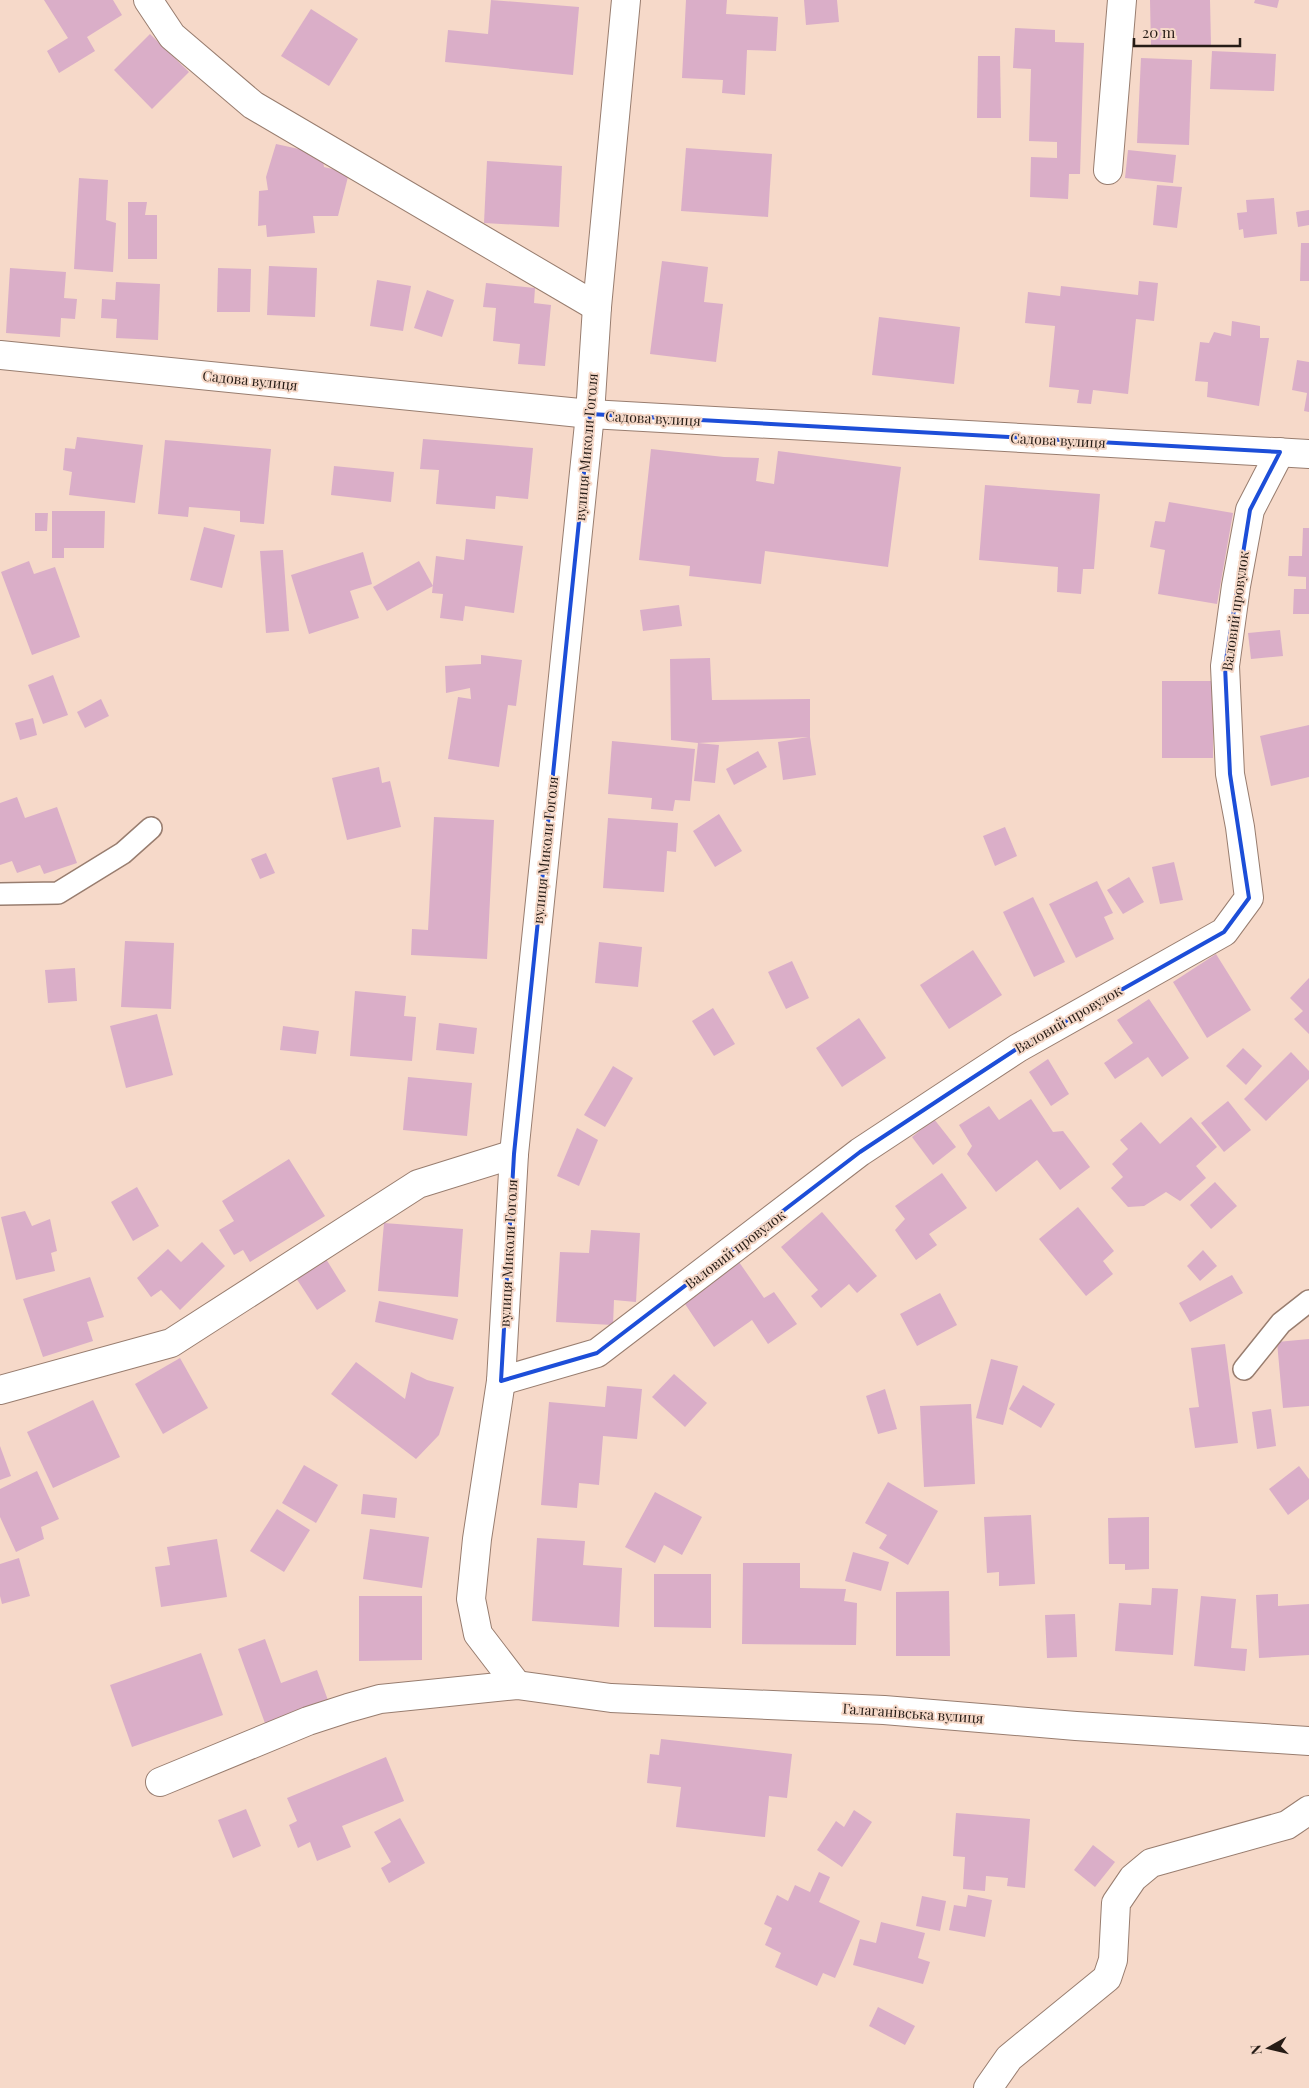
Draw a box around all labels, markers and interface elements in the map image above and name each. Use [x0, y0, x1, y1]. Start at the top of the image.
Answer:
scale bar [1134, 15, 1240, 47]
text: 20 m [1142, 22, 1176, 42]
street label: Садова вулиця [201, 366, 299, 394]
street label: вулиця Миколи Гоголя [570, 372, 602, 522]
street label: Садова вулиця [605, 406, 702, 430]
street label: Садова вулиця [1010, 428, 1107, 452]
street label: Валовий провулок [1217, 550, 1253, 672]
street label: вулиця Миколи Гоголя [528, 775, 562, 925]
street label: Валовий провулок [1011, 981, 1125, 1057]
street label: вулиця Миколи Гоголя [495, 1178, 521, 1327]
street label: Валовий провулок [681, 1205, 789, 1293]
street label: Галаганівська вулиця [842, 1699, 985, 1727]
north arrow [1244, 2023, 1294, 2073]
text: N [1246, 2044, 1266, 2056]

